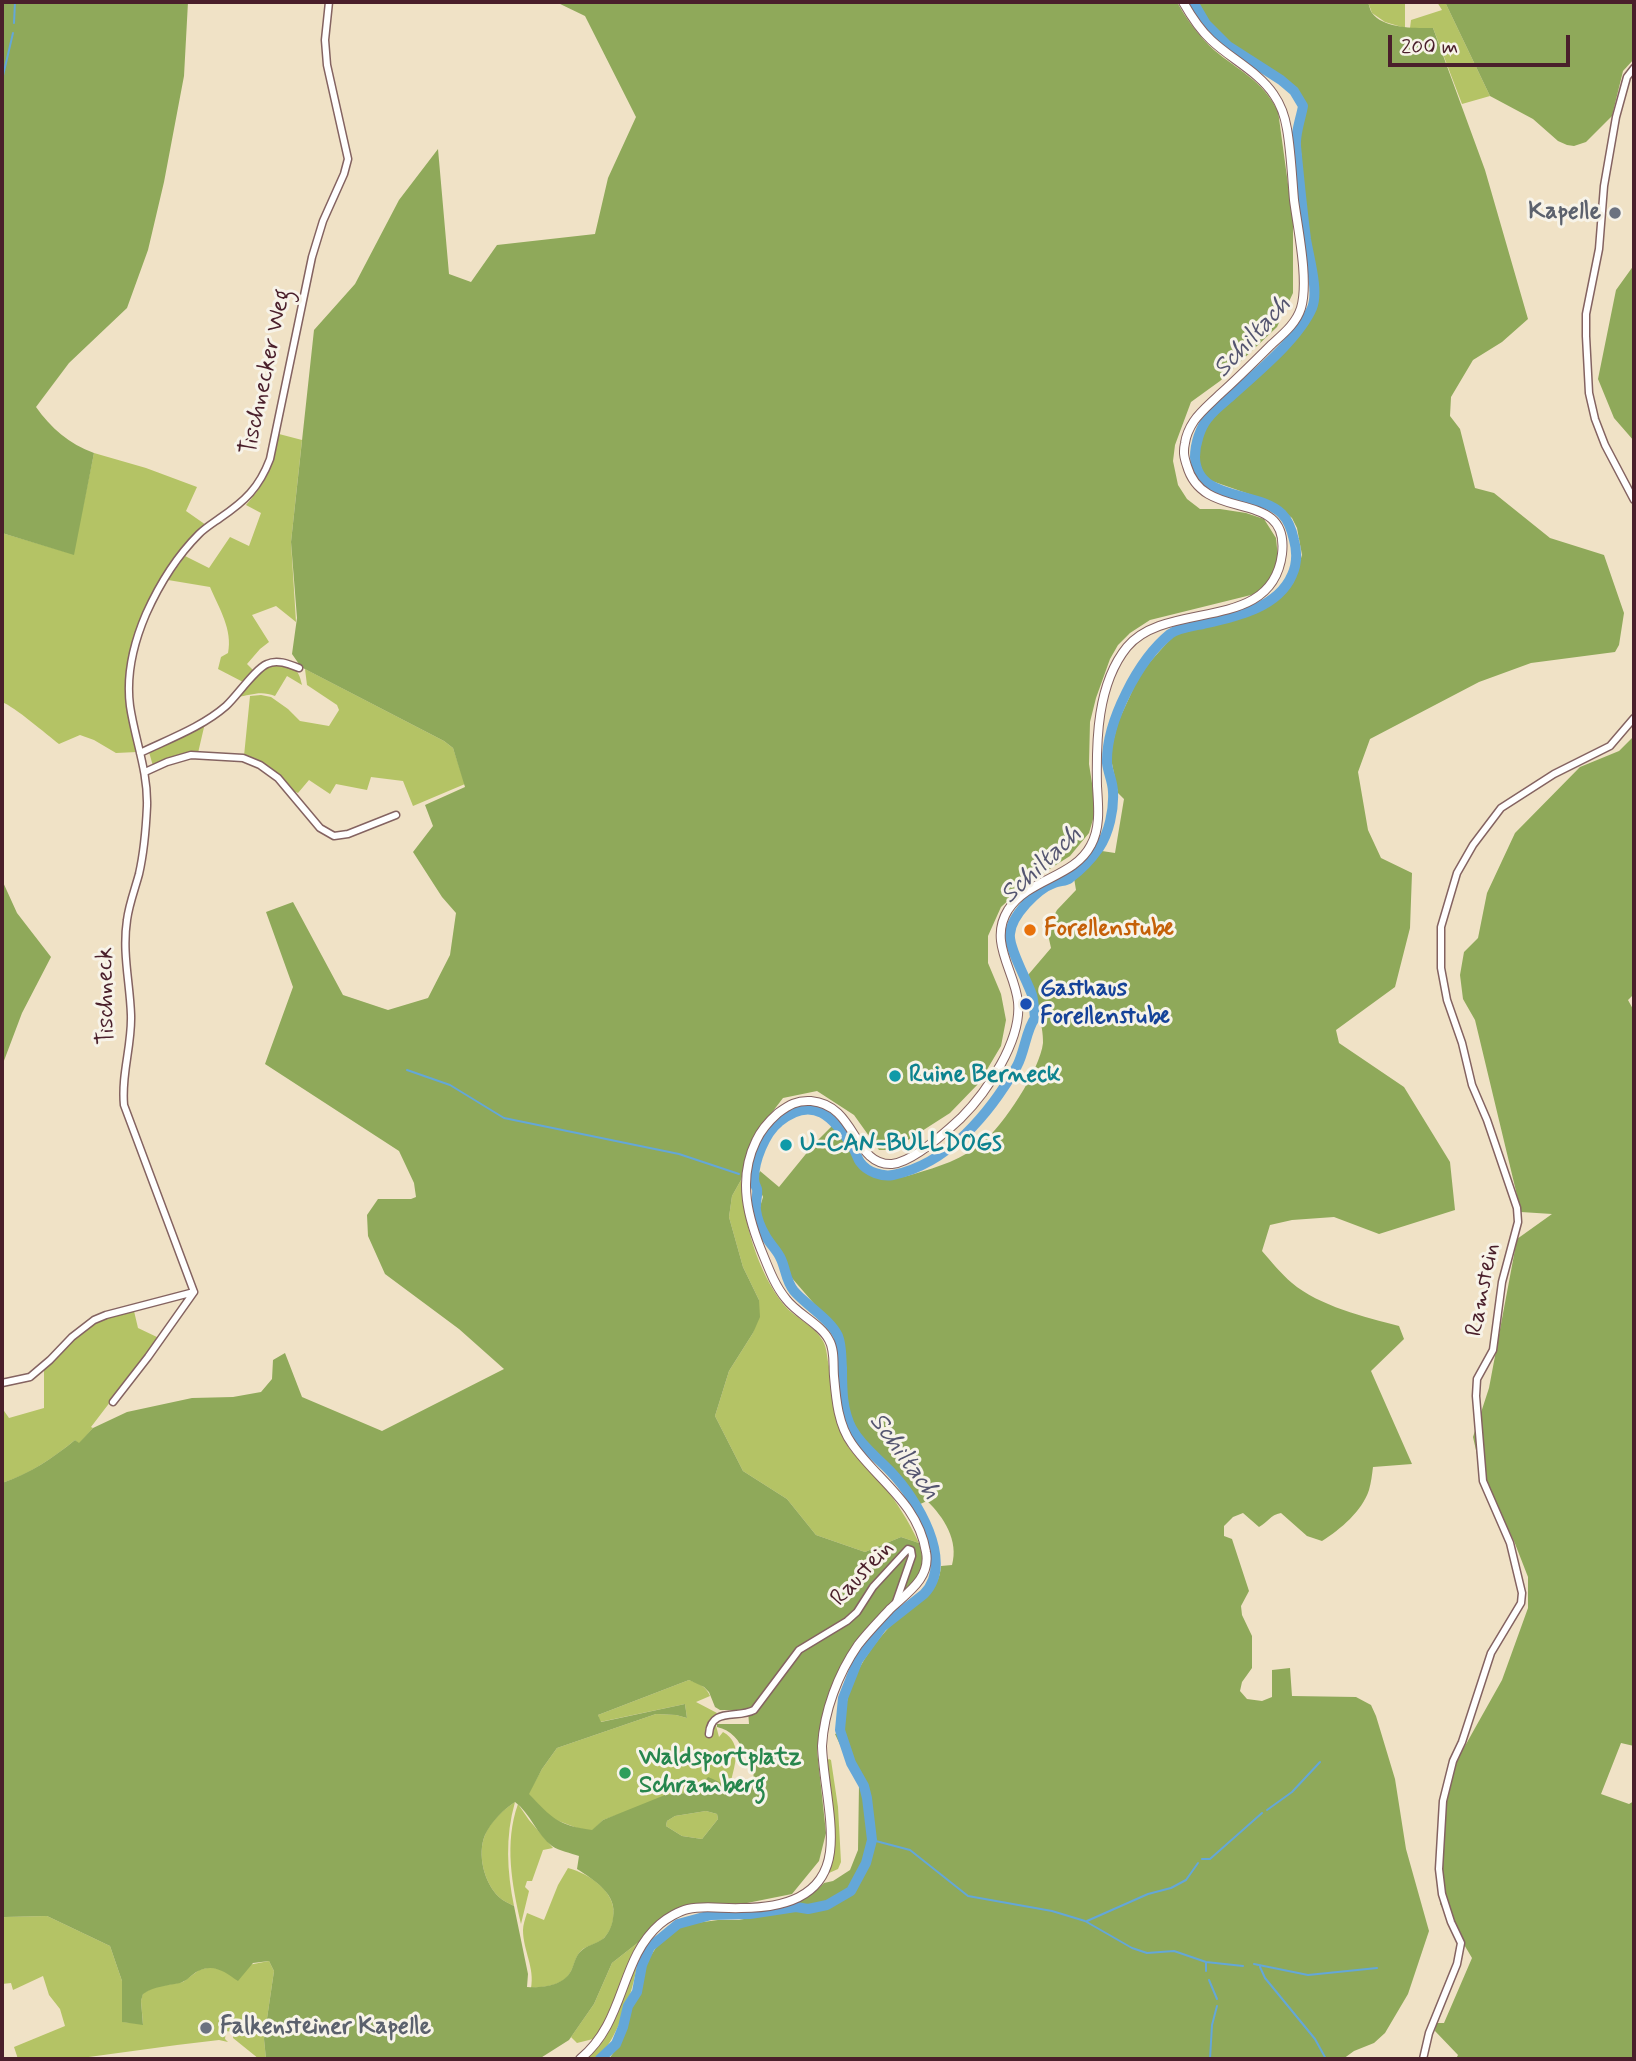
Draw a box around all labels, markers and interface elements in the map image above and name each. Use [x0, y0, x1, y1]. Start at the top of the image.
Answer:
scale bar [1391, 21, 1573, 65]
text: 200 m [1401, 33, 1458, 61]
place label: Kapelle [1528, 199, 1601, 227]
marker: Kapelle [1607, 205, 1623, 221]
street label: Tischnecker Weg [235, 286, 299, 458]
water label: Schiltach [1208, 291, 1298, 385]
water label: Schiltach [995, 821, 1089, 911]
place label: Forellenstube [1044, 916, 1174, 944]
marker: Forellenstube [1022, 922, 1038, 938]
street label: Tischneck [92, 947, 122, 1045]
place label: Gasthaus Forellenstube [1040, 976, 1170, 1032]
marker: Gasthaus Forellenstube [1018, 996, 1034, 1012]
place label: Ruine Berneck [909, 1062, 1061, 1090]
marker: Ruine Berneck [887, 1068, 903, 1084]
place label: U-CAN-BULLDOGs [800, 1131, 1002, 1159]
marker: U-CAN-BULLDOGs [778, 1137, 794, 1153]
street label: Ramstein [1461, 1241, 1507, 1339]
water label: Schiltach [861, 1407, 945, 1507]
street label: Raustein [825, 1535, 901, 1613]
place label: Waldsportplatz Schramberg [639, 1745, 802, 1801]
marker: Waldsportplatz Schramberg [617, 1765, 633, 1781]
place label: Falkensteiner Kapelle [220, 2014, 431, 2042]
marker: Falkensteiner Kapelle [198, 2020, 214, 2036]

